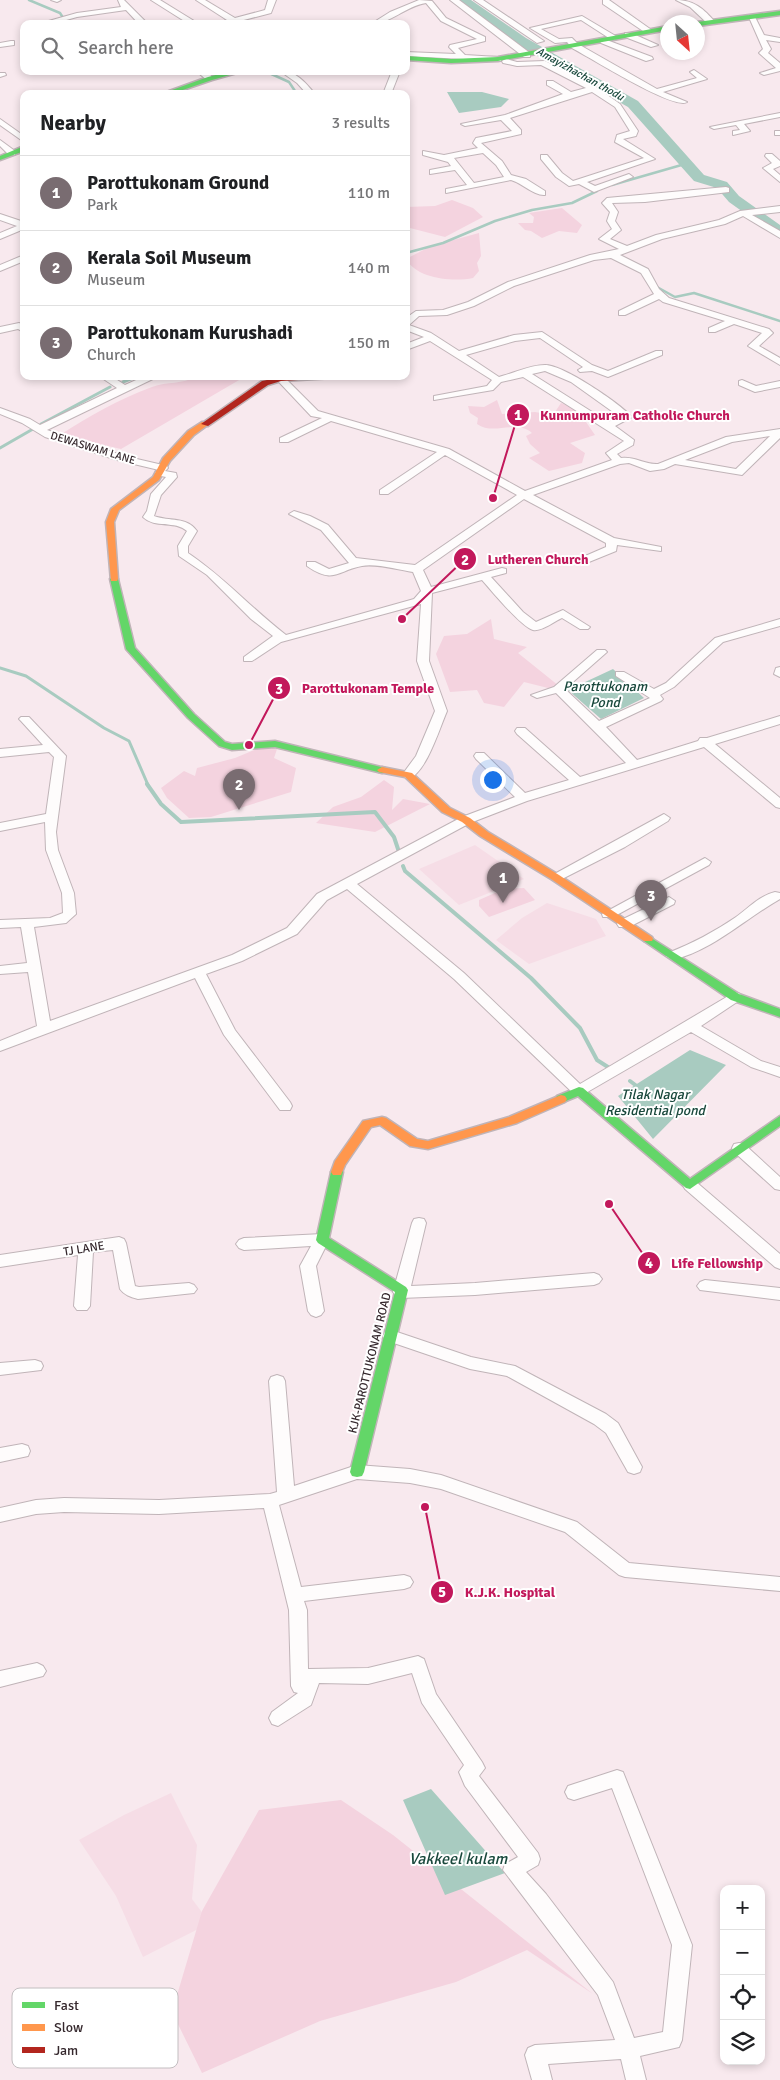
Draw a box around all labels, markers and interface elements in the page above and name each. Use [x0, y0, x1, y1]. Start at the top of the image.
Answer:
north arrow [660, 15, 705, 60]
search box [20, 20, 410, 75]
icon: search [38, 34, 66, 62]
text: Search here [78, 36, 174, 60]
water label: Amayizhachan thodu [534, 45, 627, 104]
text: Nearby [40, 110, 106, 136]
text: 3 results [331, 113, 390, 133]
text: Parottukonam Ground [87, 171, 269, 195]
text: 1 [52, 183, 60, 203]
text: 110 m [348, 183, 390, 203]
text: Park [87, 195, 118, 215]
text: Kerala Soil Museum [87, 246, 251, 270]
text: 2 [52, 258, 60, 278]
text: 140 m [348, 258, 390, 278]
text: Museum [87, 270, 145, 290]
text: Parottukonam Kurushadi [87, 321, 293, 345]
text: 3 [52, 333, 60, 353]
text: 150 m [348, 333, 390, 353]
text: Church [87, 345, 136, 365]
callout: Kunnumpuram Catholic Church [505, 400, 740, 429]
text: 1 [514, 406, 522, 424]
text: Kunnumpuram Catholic Church [540, 407, 730, 424]
street label: DEWASWAM LANE [49, 429, 137, 467]
callout: Lutheren Church [452, 545, 598, 574]
text: 2 [461, 551, 469, 569]
text: Lutheren Church [487, 551, 589, 568]
callout: Parottukonam Temple [266, 674, 444, 703]
water label: Parottukonam Pond [563, 678, 648, 711]
text: 3 [275, 680, 283, 698]
text: Parottukonam Temple [302, 680, 434, 697]
your location [480, 767, 506, 793]
pin: 2 [223, 769, 255, 810]
pin: 1 [487, 862, 519, 903]
pin: 3 [635, 880, 667, 921]
water label: Tilak Nagar Residential pond [605, 1086, 707, 1119]
street label: TJ LANE [62, 1238, 106, 1260]
callout: Life Fellowship [636, 1248, 773, 1277]
text: 4 [645, 1254, 653, 1272]
text: Life Fellowship [671, 1255, 764, 1272]
street label: KJK-PAROTTUKONAM ROAD [345, 1291, 395, 1435]
callout: K.J.K. Hospital [430, 1578, 565, 1607]
text: 5 [438, 1583, 446, 1601]
text: K.J.K. Hospital [465, 1584, 556, 1601]
water label: Vakkeel kulam [409, 1849, 509, 1869]
map controls [720, 1885, 765, 2065]
button: + [720, 1885, 765, 1930]
button: − [720, 1930, 765, 1975]
button: locate [720, 1975, 765, 2020]
legend [12, 1988, 178, 2068]
text: Fast [54, 1997, 79, 2014]
text: Slow [54, 2019, 83, 2036]
button: layers [720, 2020, 765, 2065]
text: Jam [54, 2042, 78, 2059]

